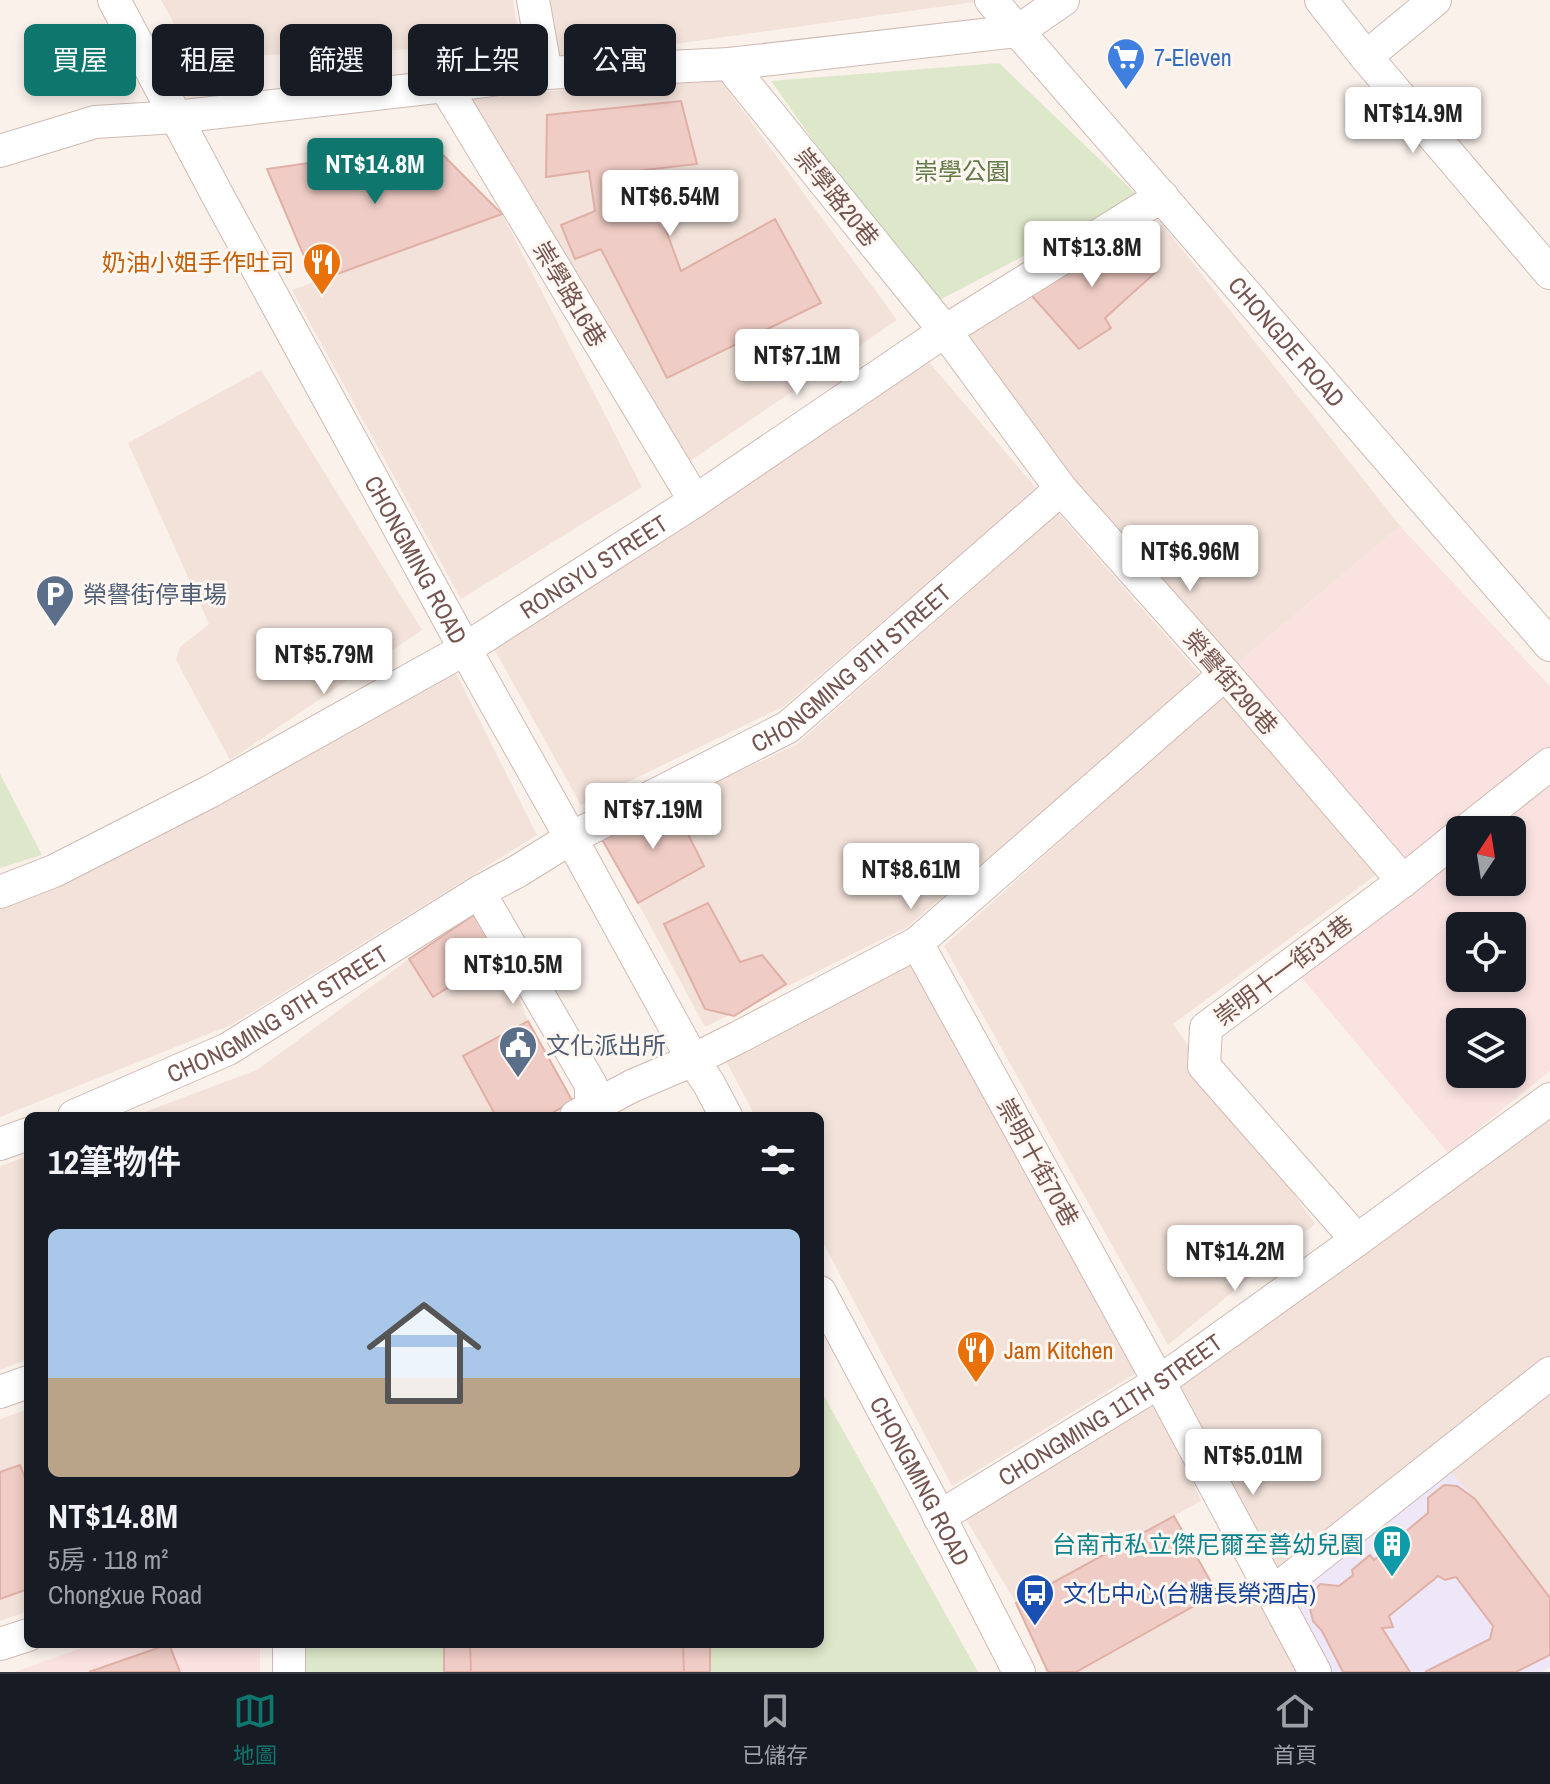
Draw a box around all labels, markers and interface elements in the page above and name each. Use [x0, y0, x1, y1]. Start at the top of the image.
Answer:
chip: 買屋 [24, 24, 136, 96]
chip: 租屋 [152, 24, 264, 96]
chip: 篩選 [280, 24, 392, 96]
chip: 新上架 [408, 24, 548, 96]
chip: 公寓 [564, 24, 676, 96]
supermarket icon: 7-Eleven [1105, 36, 1147, 91]
place label: 7-Eleven [1154, 41, 1232, 73]
pin: NT$14.9M [1330, 87, 1496, 155]
text: NT$14.9M [1363, 95, 1463, 130]
pin: NT$14.8M [292, 138, 458, 206]
street label: 崇學路20巷 [787, 141, 887, 253]
text: NT$14.8M [325, 146, 425, 181]
park label: 崇學公園 [914, 155, 1010, 187]
pin: NT$6.54M [587, 170, 753, 238]
text: NT$6.54M [620, 178, 720, 213]
pin: NT$13.8M [1009, 221, 1175, 289]
text: NT$13.8M [1042, 229, 1142, 264]
street label: 崇學路16巷 [526, 235, 614, 353]
restaurant icon: 奶油小姐手作吐司 [301, 241, 343, 296]
place label: 奶油小姐手作吐司 [102, 246, 294, 278]
street label: CHONGDE ROAD [1222, 269, 1353, 414]
pin: NT$7.1M [723, 329, 871, 397]
text: NT$7.1M [753, 337, 841, 372]
street label: CHONGMING ROAD [357, 470, 475, 649]
street label: RONGYU STREET [514, 507, 674, 626]
pin: NT$6.96M [1107, 525, 1273, 593]
text: NT$6.96M [1140, 533, 1240, 568]
parking icon: 榮譽街停車場 [34, 573, 76, 628]
street label: CHONGMING 9TH STREET [745, 576, 957, 759]
place label: 榮譽街停車場 [83, 578, 227, 610]
street label: 榮譽街290巷 [1177, 623, 1285, 741]
pin: NT$5.79M [241, 628, 407, 696]
text: NT$5.79M [274, 636, 374, 671]
pin: NT$7.19M [570, 783, 736, 851]
text: NT$7.19M [603, 791, 703, 826]
north arrow [1446, 816, 1526, 896]
map controls [1446, 816, 1526, 1088]
pin: NT$8.61M [828, 843, 994, 911]
text: NT$8.61M [861, 851, 961, 886]
street label: 崇明十一街31巷 [1207, 907, 1359, 1033]
button: locate [1446, 912, 1526, 992]
street label: CHONGMING 9TH STREET [162, 937, 394, 1090]
pin: NT$10.5M [430, 938, 596, 1006]
text: NT$10.5M [463, 946, 563, 981]
button: layers [1446, 1008, 1526, 1088]
public building icon: 文化派出所 [497, 1024, 539, 1079]
place label: 文化派出所 [546, 1029, 666, 1061]
street label: 崇明十街70巷 [990, 1092, 1086, 1232]
icon: filters [756, 1138, 800, 1182]
text: 12筆物件 [48, 1139, 181, 1185]
pin: NT$14.2M [1152, 1225, 1318, 1293]
text: NT$14.2M [1185, 1233, 1285, 1268]
icon: home [352, 1281, 496, 1425]
street label: CHONGMING 11TH STREET [992, 1326, 1228, 1493]
restaurant icon: Jam Kitchen [955, 1329, 997, 1384]
place label: Jam Kitchen [1004, 1334, 1113, 1366]
street label: CHONGMING ROAD [863, 1391, 978, 1571]
pin: NT$5.01M [1170, 1429, 1336, 1497]
text: NT$5.01M [1203, 1437, 1303, 1472]
text: NT$14.8M [48, 1493, 178, 1539]
building icon: 台南市私立傑尼爾至善幼兒園 [1371, 1523, 1413, 1578]
place label: 台南市私立傑尼爾至善幼兒園 [1052, 1528, 1364, 1560]
text: 5房 · 118 m² [48, 1542, 168, 1577]
bus stop icon: 文化中心(台糖長榮酒店) [1014, 1572, 1056, 1627]
text: Chongxue Road [48, 1577, 202, 1612]
place label: 文化中心(台糖長榮酒店) [1063, 1577, 1316, 1609]
tab: 地圖 [233, 1689, 277, 1770]
tab: 已儲存 [742, 1689, 808, 1770]
tab: 首頁 [1273, 1689, 1317, 1770]

